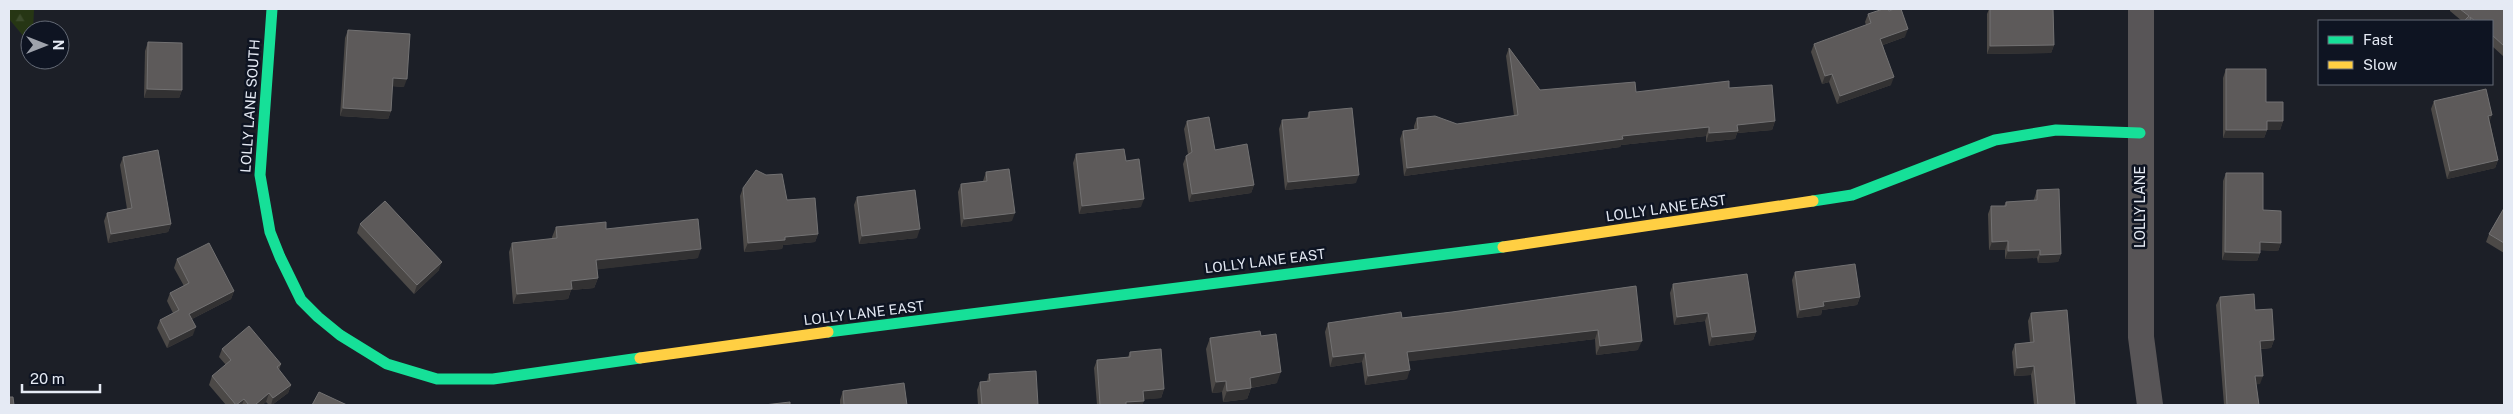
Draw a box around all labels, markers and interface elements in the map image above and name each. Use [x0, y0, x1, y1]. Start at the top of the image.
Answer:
north arrow [20, 20, 70, 70]
legend [2318, 20, 2493, 85]
text: Fast [2363, 31, 2393, 48]
street label: LOLLY LANE SOUTH [237, 39, 263, 173]
text: N [50, 40, 66, 50]
text: Slow [2363, 56, 2398, 73]
street label: LOLLY LANE [2132, 166, 2148, 248]
street label: LOLLY LANE EAST [1605, 192, 1727, 224]
street label: LOLLY LANE EAST [1204, 246, 1326, 276]
street label: LOLLY LANE EAST [803, 298, 925, 328]
scale bar [22, 362, 100, 394]
text: 20 m [30, 370, 65, 387]

